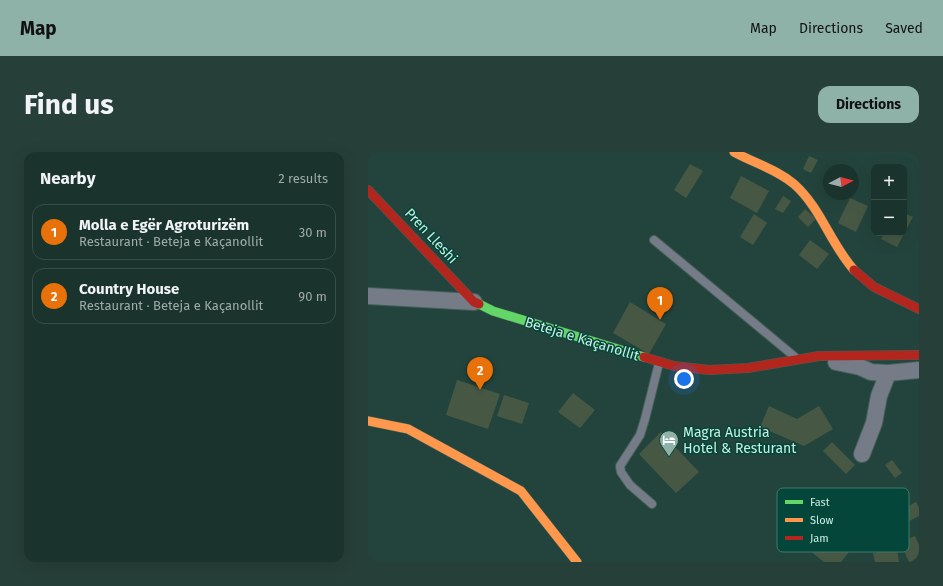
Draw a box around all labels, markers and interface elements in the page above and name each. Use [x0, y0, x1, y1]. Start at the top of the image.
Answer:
text: Map [20, 17, 57, 40]
text: Map [750, 20, 777, 37]
text: Directions [799, 20, 863, 37]
text: Saved [885, 20, 923, 37]
button: Directions [818, 86, 919, 123]
text: Find us [24, 88, 114, 121]
north arrow [823, 164, 859, 200]
map controls [871, 164, 907, 236]
button: + [871, 164, 907, 200]
text: Nearby [40, 168, 95, 189]
text: 2 results [278, 171, 328, 186]
button: − [871, 200, 907, 236]
street label: Pren Lleshi [401, 205, 461, 267]
text: Molla e Egër Agroturizëm [79, 216, 249, 234]
text: 1 [51, 225, 57, 240]
text: 30 m [299, 225, 327, 240]
text: Restaurant · Beteja e Kaçanollit [79, 234, 263, 249]
text: Country House [79, 280, 179, 298]
pin: 1 [647, 287, 673, 320]
text: 2 [51, 289, 57, 304]
text: 90 m [298, 289, 327, 304]
text: Restaurant · Beteja e Kaçanollit [79, 298, 263, 313]
street label: Beteja e Kaçanollit [523, 314, 642, 365]
pin: 2 [467, 357, 493, 390]
your location [674, 369, 694, 389]
place label: Magra Austria Hotel & Resturant [683, 424, 797, 457]
hotel icon: Magra Austria Hotel & Resturant [658, 429, 680, 457]
legend [777, 488, 909, 552]
text: Fast [810, 496, 830, 509]
text: Slow [810, 514, 834, 527]
text: Jam [810, 532, 829, 545]

